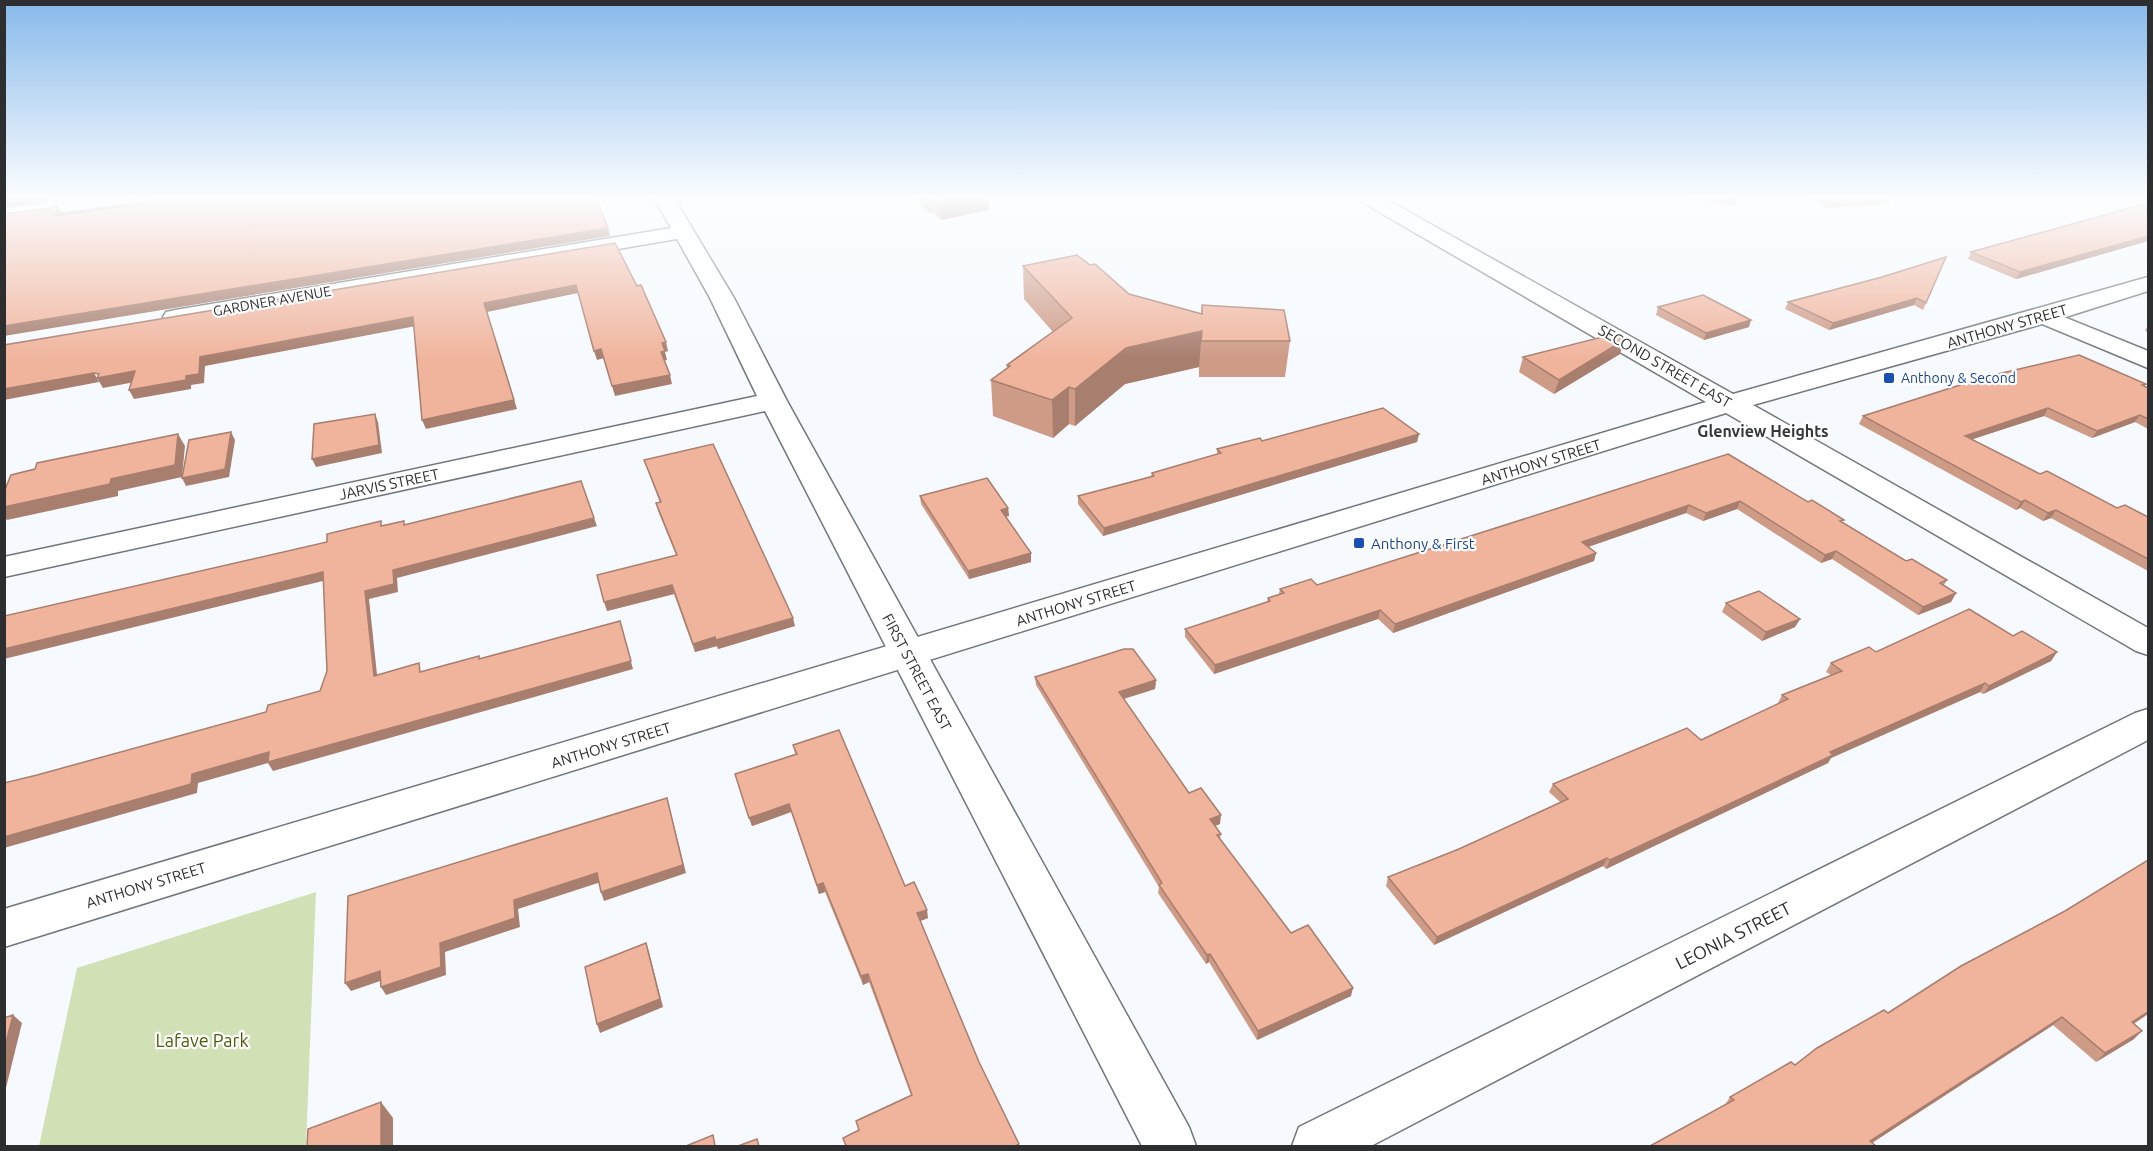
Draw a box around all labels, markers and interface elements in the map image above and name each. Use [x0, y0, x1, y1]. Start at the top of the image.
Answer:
street label: GARDNER AVENUE [212, 283, 332, 319]
street label: ANTHONY STREET [1945, 301, 2070, 351]
street label: SECOND STREET EAST [1596, 321, 1735, 411]
place label: Anthony & Second [1901, 370, 2016, 386]
marker: Anthony & Second [1882, 371, 1896, 385]
district label: Glenview Heights [1697, 422, 1829, 440]
street label: ANTHONY STREET [1479, 435, 1604, 488]
street label: JARVIS STREET [337, 465, 441, 503]
place label: Anthony & First [1371, 535, 1475, 552]
marker: Anthony & First [1352, 536, 1366, 550]
street label: ANTHONY STREET [1014, 576, 1139, 629]
street label: FIRST STREET EAST [879, 611, 955, 734]
street label: ANTHONY STREET [549, 718, 674, 771]
street label: ANTHONY STREET [84, 858, 209, 911]
street label: LEONIA STREET [1672, 897, 1794, 973]
park label: Lafave Park [155, 1030, 249, 1050]

